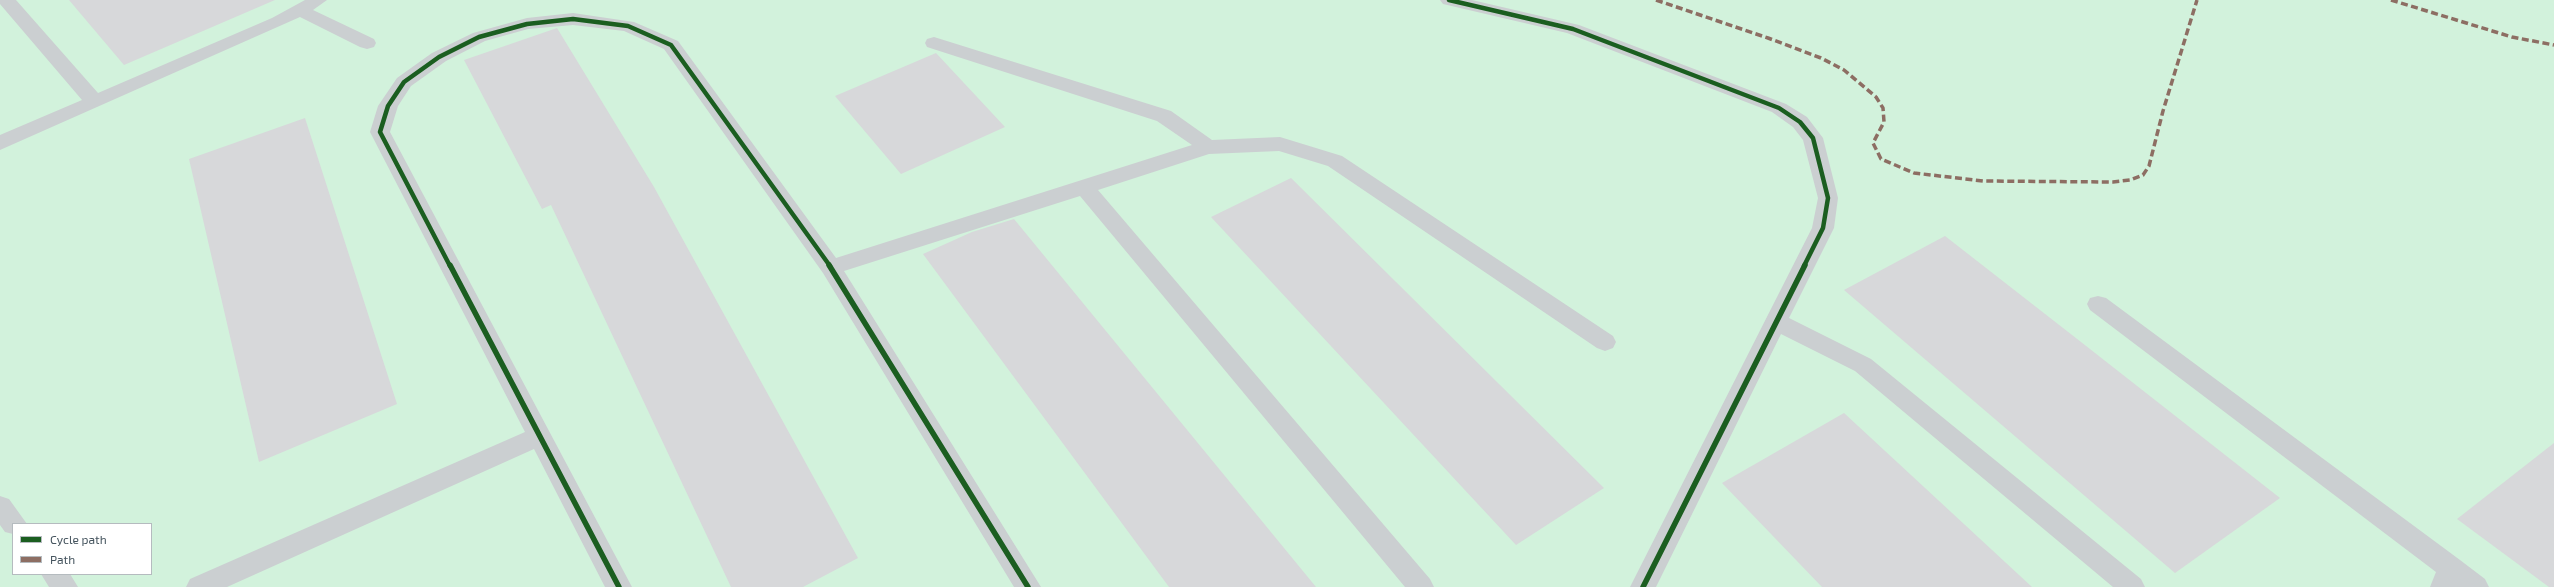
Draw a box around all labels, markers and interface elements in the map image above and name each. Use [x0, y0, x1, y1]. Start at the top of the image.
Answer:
legend [12, 523, 152, 575]
text: Cycle path [50, 532, 107, 546]
text: Path [50, 552, 75, 566]

